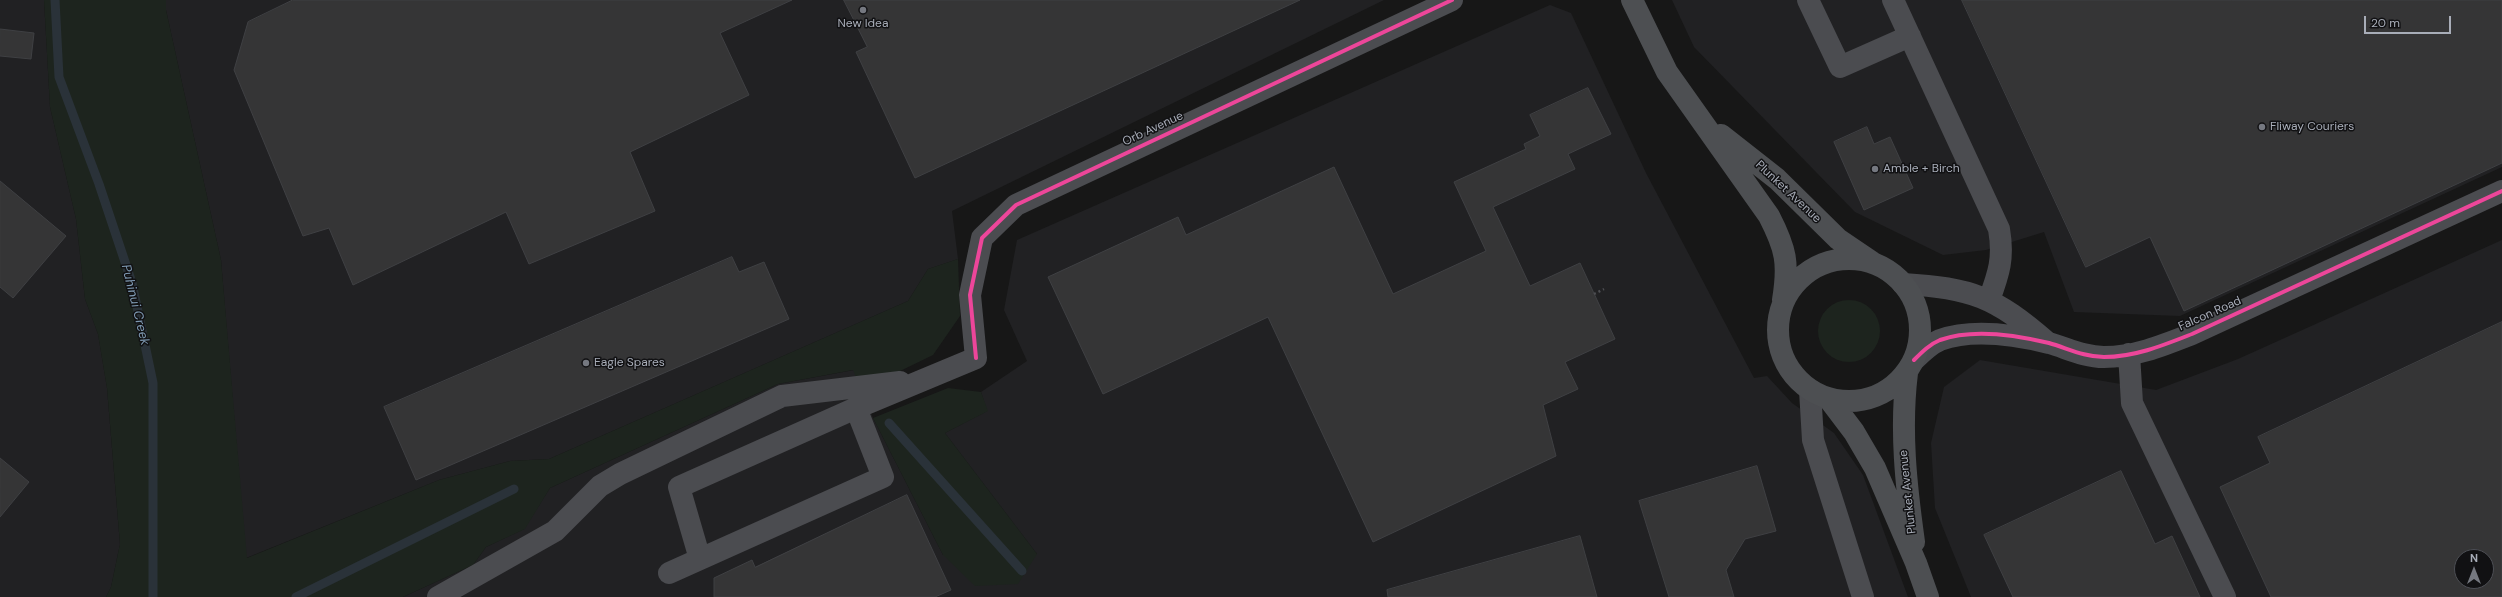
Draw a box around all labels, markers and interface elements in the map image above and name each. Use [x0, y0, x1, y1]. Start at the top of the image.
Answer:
marker: New Idea [858, 5, 868, 15]
scale bar [2366, 8, 2453, 34]
text: 20 m [2371, 15, 2400, 31]
place label: New Idea [838, 17, 888, 31]
street label: Orb Avenue [1120, 109, 1186, 149]
place label: Fliway Couriers [2270, 120, 2354, 134]
marker: Fliway Couriers [2257, 122, 2267, 132]
street label: Plunket Avenue [1752, 158, 1824, 226]
place label: Amble + Birch [1883, 162, 1960, 176]
marker: Amble + Birch [1870, 164, 1880, 174]
water label: Puhinui Creek [117, 263, 153, 347]
street label: Falcon Road [2176, 294, 2244, 334]
place label: Eagle Spares [594, 356, 665, 370]
marker: Eagle Spares [581, 358, 591, 368]
street label: Plunket Avenue [1896, 449, 1920, 535]
north arrow [2454, 549, 2494, 589]
text: N [2470, 551, 2478, 565]

